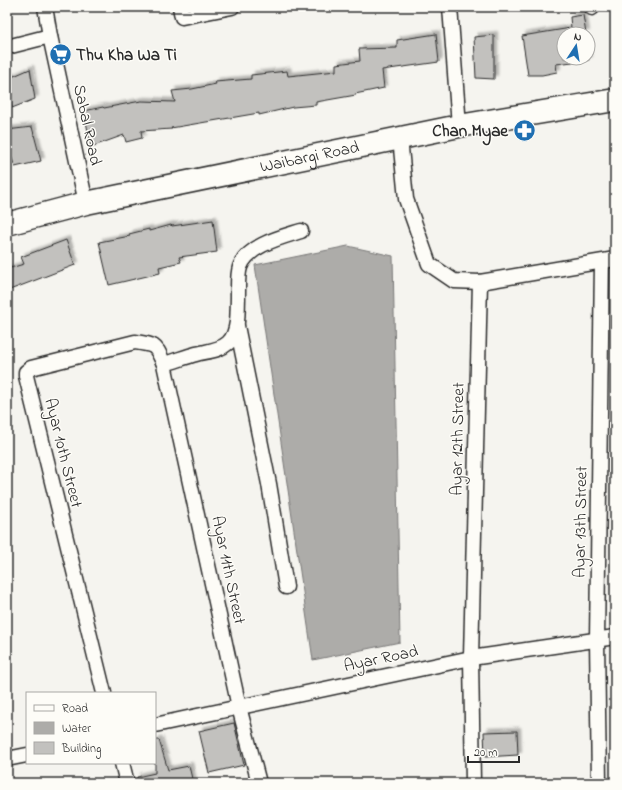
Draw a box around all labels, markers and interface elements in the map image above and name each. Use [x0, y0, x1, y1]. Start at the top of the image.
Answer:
north arrow [556, 26, 596, 66]
text: N [573, 29, 583, 46]
supermarket icon: Thu Kha Wa Ti [47, 42, 73, 68]
place label: Thu Kha Wa Ti [76, 43, 177, 68]
street label: Sabal Road [66, 82, 108, 168]
pharmacy icon: Chan Myae [511, 118, 537, 144]
place label: Chan Myae [432, 119, 509, 146]
street label: Waibargi Road [258, 134, 362, 179]
street label: Ayar 12th Street [445, 382, 472, 496]
street label: Ayar 10th Street [36, 396, 89, 511]
street label: Ayar 13th Street [568, 466, 595, 578]
street label: Ayar 11th Street [203, 513, 252, 627]
street label: Ayar Road [341, 639, 421, 680]
legend [26, 692, 156, 764]
text: Road [62, 700, 88, 718]
text: Water [62, 720, 91, 738]
scale bar [468, 738, 519, 764]
text: Building [61, 740, 101, 759]
text: 20 m [474, 744, 497, 762]

